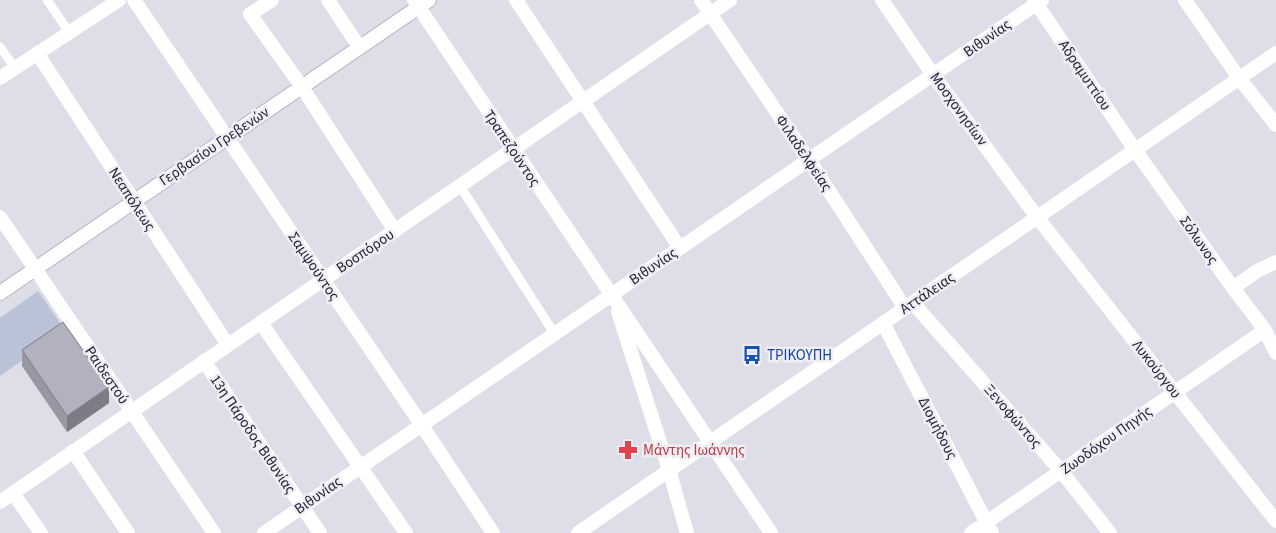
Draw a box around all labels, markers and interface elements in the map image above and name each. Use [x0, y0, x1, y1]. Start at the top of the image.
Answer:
street label: Βιθυνίας [959, 14, 1016, 62]
street label: Αδραμυττίου [1053, 36, 1116, 115]
street label: Μοσχονησίων [925, 68, 992, 150]
street label: Γερβασίου Γρεβενών [155, 102, 273, 191]
street label: Τραπεζούντος [478, 106, 545, 191]
street label: Φιλαδελφείας [770, 111, 837, 196]
street label: Νεαπόλεως [103, 163, 160, 236]
street label: Σόλωνος [1174, 212, 1223, 269]
street label: Βοσπόρου [332, 224, 398, 278]
street label: Σαμψούντος [283, 228, 345, 305]
street label: Βιθυνίας [625, 242, 682, 290]
street label: Αττάλειας [896, 267, 959, 320]
street label: Λυκούργου [1127, 336, 1186, 403]
street label: Ραιδεστού [80, 342, 134, 408]
bus stop icon: ΤΡΙΚΟΥΠΗ [741, 344, 763, 366]
place label: ΤΡΙΚΟΥΠΗ [767, 345, 832, 366]
street label: 13η Πάροδος Βιθυνίας [205, 370, 301, 498]
street label: Ξενοφώντος [979, 380, 1047, 453]
street label: Διομήδους [913, 393, 962, 463]
street label: Ζωοδόχου Πηγής [1056, 401, 1157, 480]
pharmacy icon: Μάντης Ιωάννης [617, 439, 639, 461]
place label: Μάντης Ιωάννης [643, 440, 745, 461]
street label: Βιθυνίας [290, 471, 347, 519]

